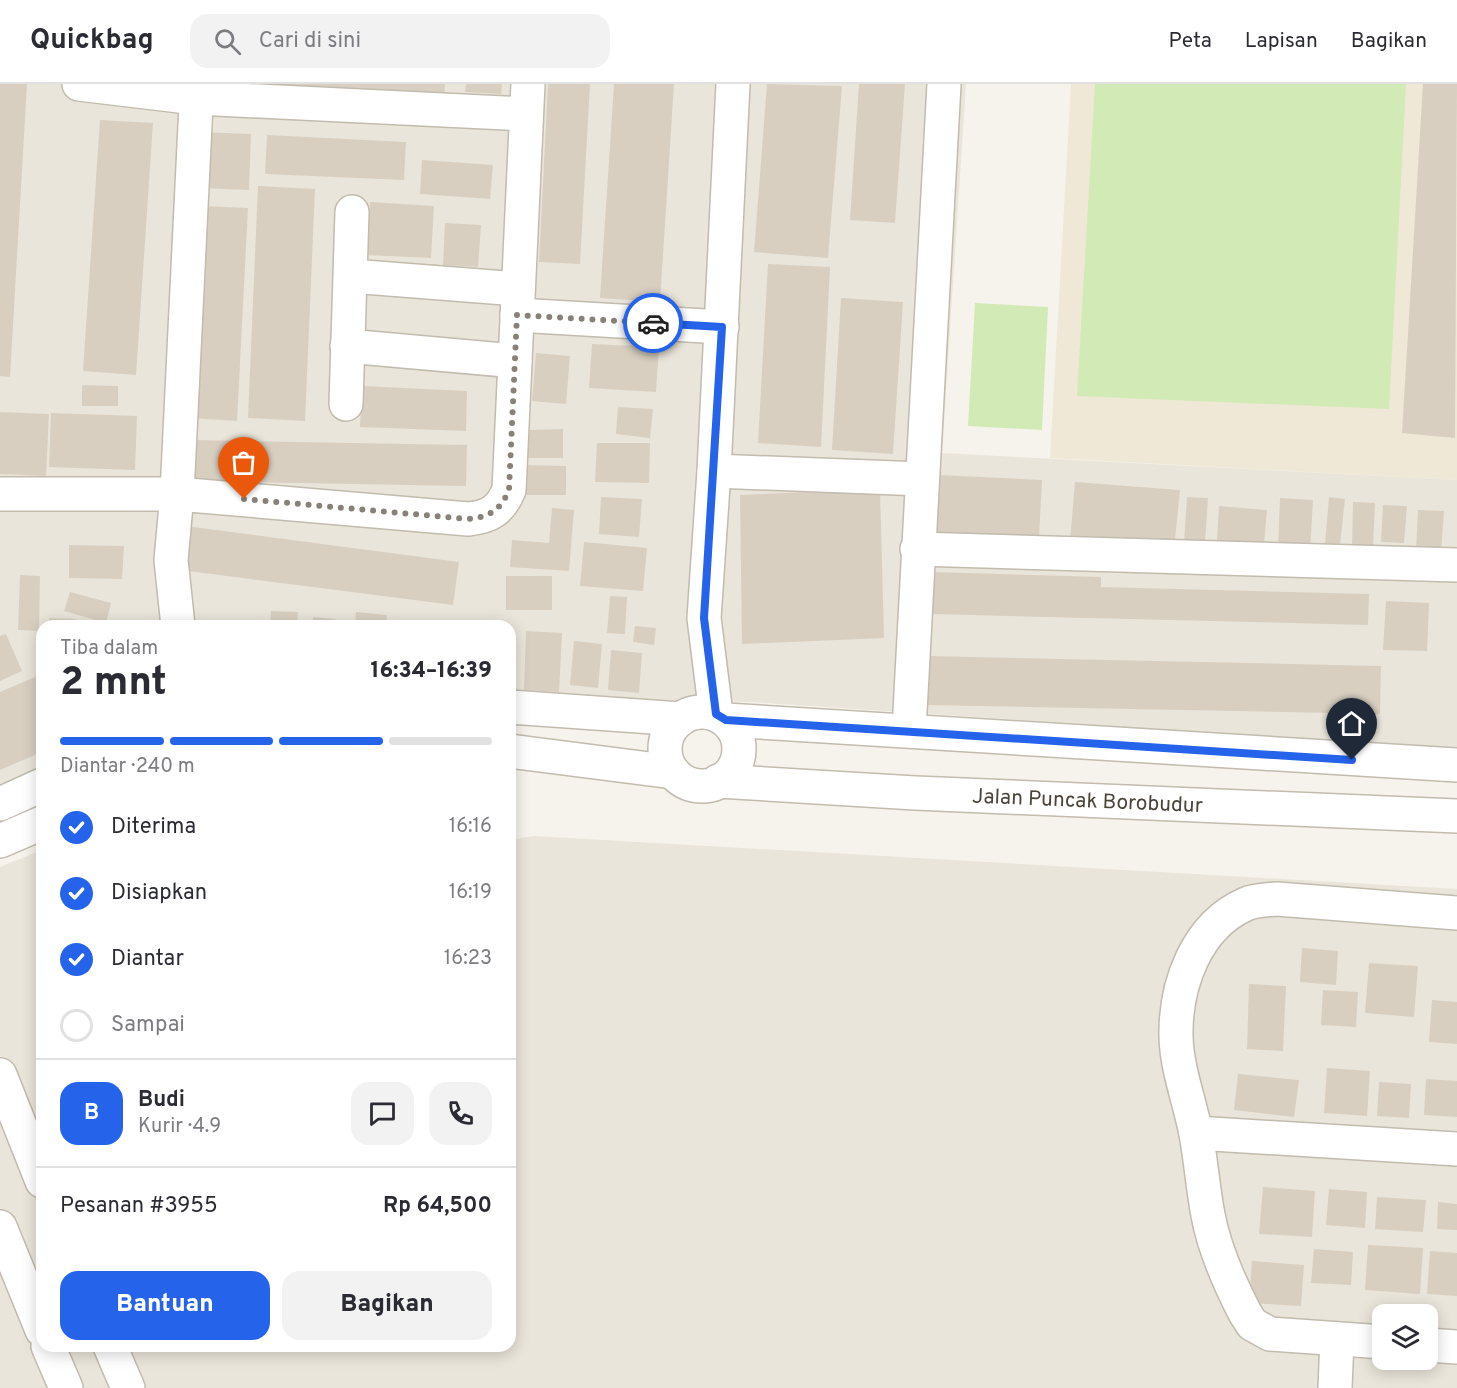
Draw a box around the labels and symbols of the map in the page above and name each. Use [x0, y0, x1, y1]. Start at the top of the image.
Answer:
courier [623, 293, 683, 353]
pin [218, 437, 269, 499]
pin [1326, 698, 1377, 760]
street label: Jalan Puncak Borobudur [971, 783, 1203, 820]

